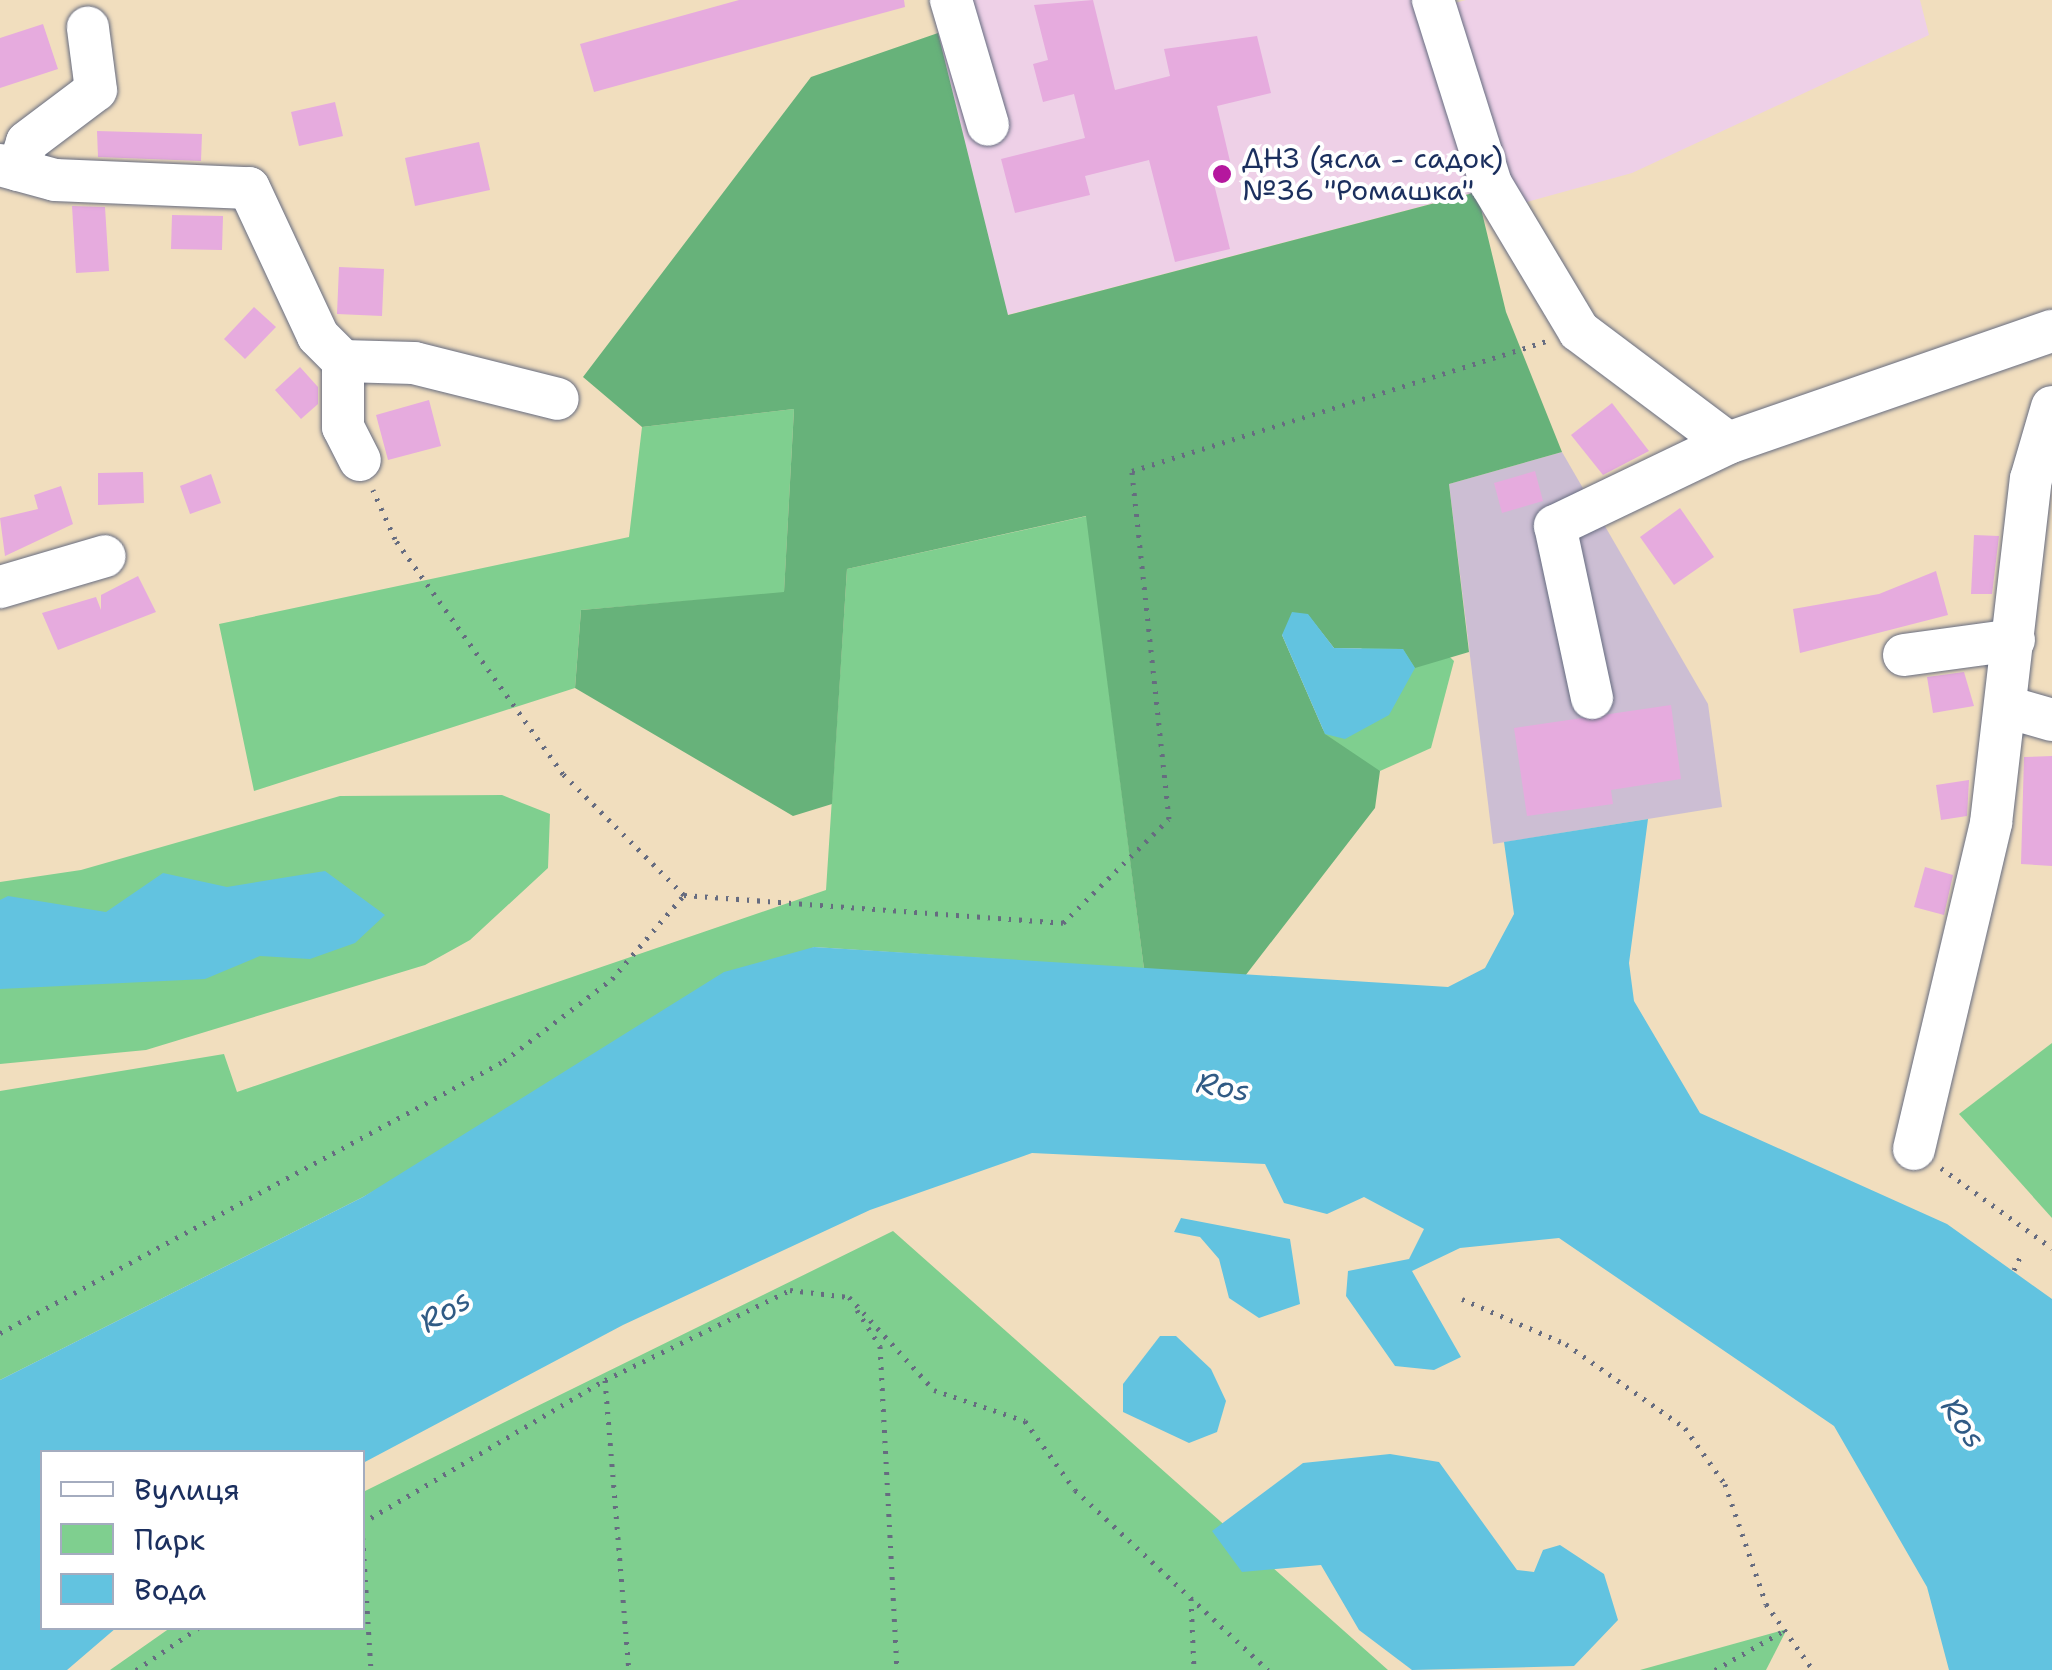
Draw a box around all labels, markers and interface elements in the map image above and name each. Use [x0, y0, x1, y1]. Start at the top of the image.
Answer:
place label: ДНЗ (ясла - садок) №36 "Ромашка" [1242, 141, 1503, 207]
marker: ДНЗ (ясла - садок) №36 "Ромашка" [1211, 163, 1233, 185]
water label: Ros [1194, 1065, 1252, 1109]
water label: Ros [413, 1282, 477, 1340]
water label: Ros [1933, 1391, 1993, 1455]
legend [40, 1450, 365, 1630]
text: Вулиця [134, 1469, 240, 1510]
text: Парк [134, 1519, 205, 1560]
text: Вода [134, 1569, 206, 1610]

